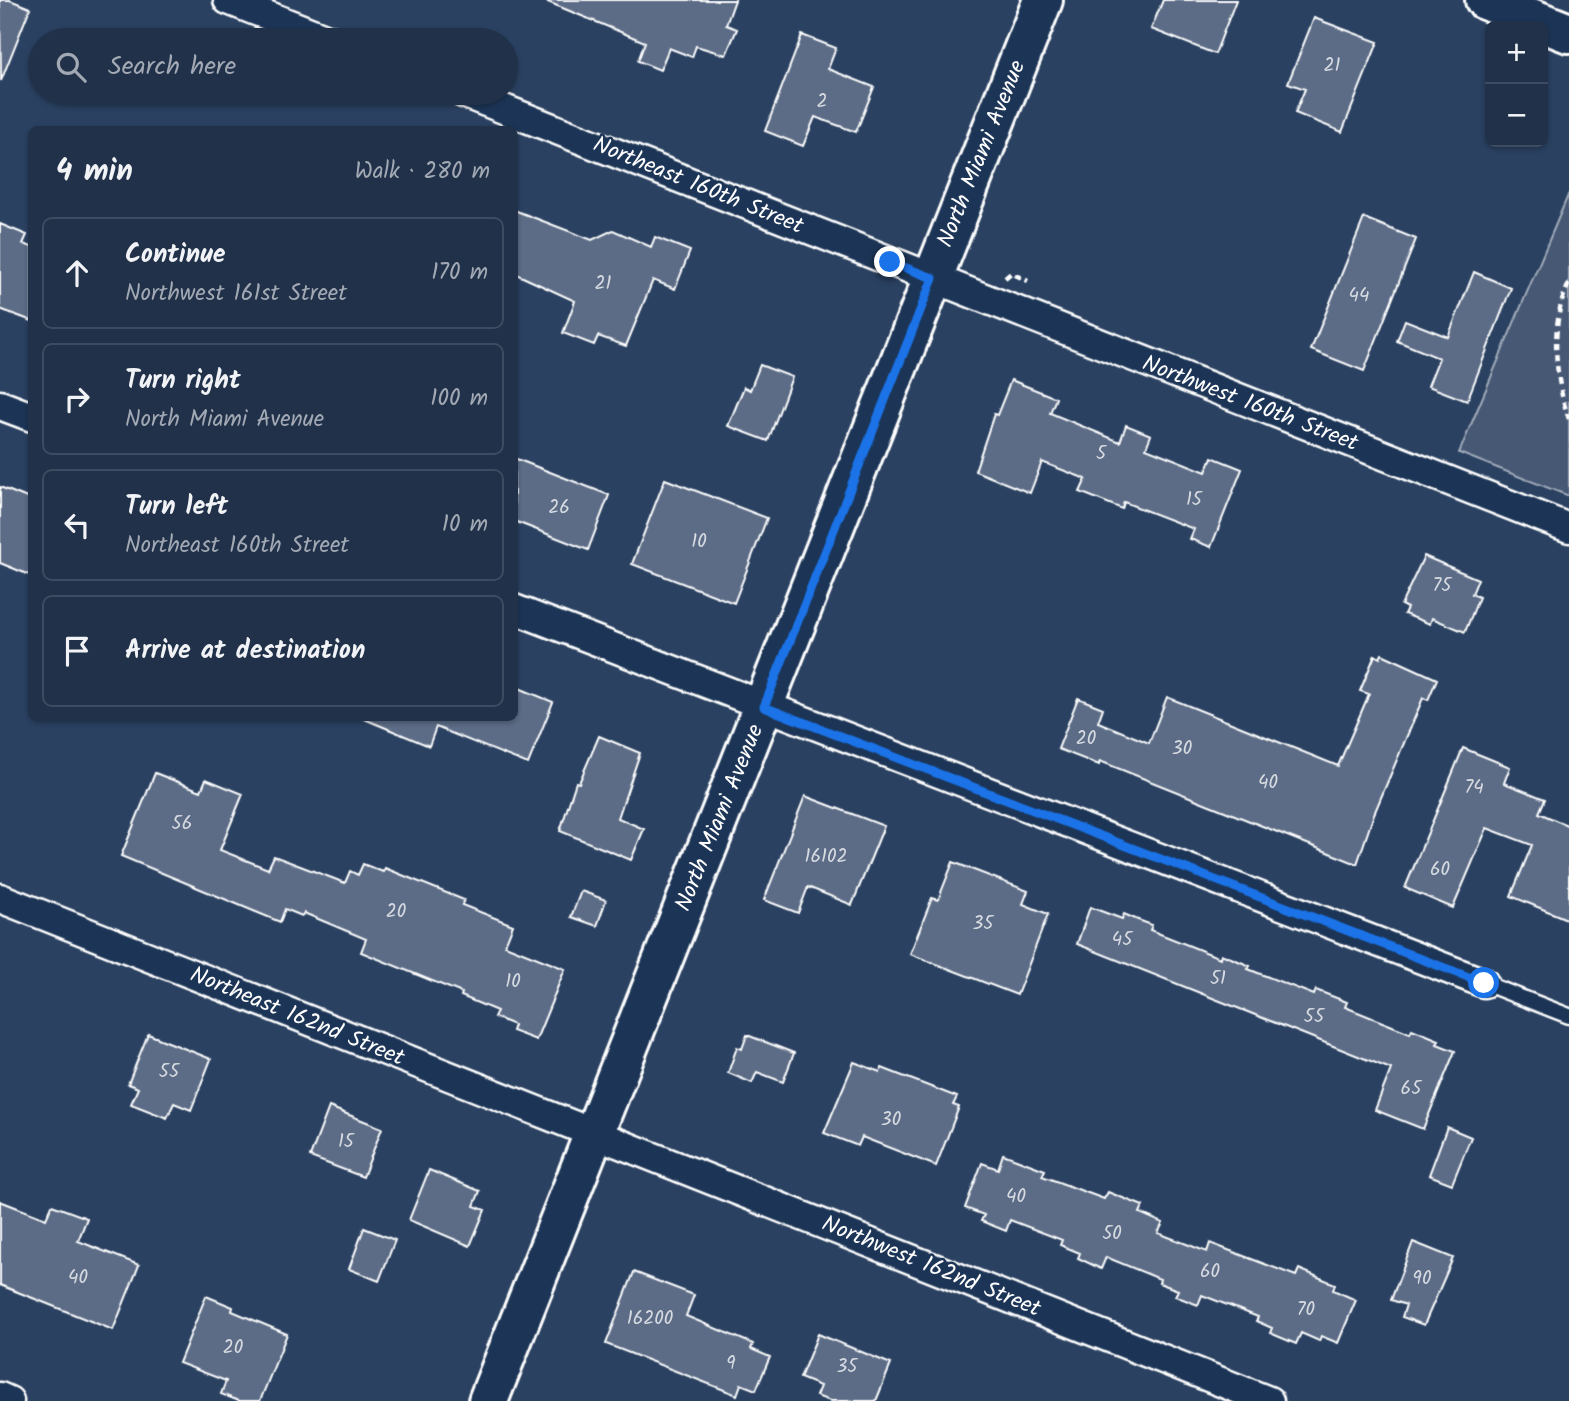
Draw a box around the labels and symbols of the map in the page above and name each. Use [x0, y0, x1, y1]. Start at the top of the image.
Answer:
house number: 21 [1323, 51, 1341, 81]
street label: North Miami Avenue [928, 55, 1036, 253]
house number: 2 [816, 87, 828, 117]
street label: Northeast 160th Street [587, 127, 810, 245]
route end [874, 246, 905, 277]
house number: 21 [594, 269, 612, 299]
house number: 44 [1349, 281, 1369, 311]
street label: Northwest 160th Street [1137, 346, 1364, 462]
house number: 5 [1096, 439, 1108, 469]
house number: 15 [1186, 485, 1204, 515]
house number: 26 [548, 493, 570, 523]
house number: 10 [691, 527, 707, 557]
house number: 75 [1433, 571, 1453, 601]
street label: North Miami Avenue [666, 719, 774, 917]
house number: 20 [1076, 724, 1096, 754]
house number: 30 [1172, 734, 1192, 764]
house number: 40 [1258, 768, 1278, 798]
house number: 74 [1464, 773, 1484, 803]
house number: 56 [172, 809, 192, 839]
house number: 16102 [804, 842, 848, 872]
house number: 60 [1430, 855, 1450, 885]
house number: 20 [386, 897, 406, 927]
house number: 35 [972, 909, 995, 939]
house number: 45 [1112, 925, 1134, 955]
street label: Northeast 162nd Street [184, 958, 411, 1077]
house number: 51 [1210, 964, 1226, 994]
house number: 10 [505, 967, 521, 997]
route start [1468, 967, 1499, 998]
house number: 55 [1304, 1002, 1326, 1032]
house number: 55 [159, 1057, 181, 1087]
house number: 65 [1401, 1074, 1423, 1104]
house number: 30 [881, 1105, 901, 1135]
house number: 15 [338, 1127, 356, 1157]
house number: 40 [1006, 1182, 1026, 1212]
street label: Northwest 162nd Street [816, 1207, 1047, 1328]
house number: 50 [1102, 1219, 1122, 1249]
house number: 60 [1200, 1257, 1220, 1287]
house number: 40 [68, 1263, 88, 1293]
house number: 90 [1413, 1264, 1431, 1294]
house number: 70 [1297, 1295, 1315, 1325]
house number: 16200 [627, 1304, 673, 1334]
house number: 20 [223, 1333, 243, 1363]
house number: 9 [726, 1349, 736, 1379]
house number: 35 [836, 1352, 859, 1382]

